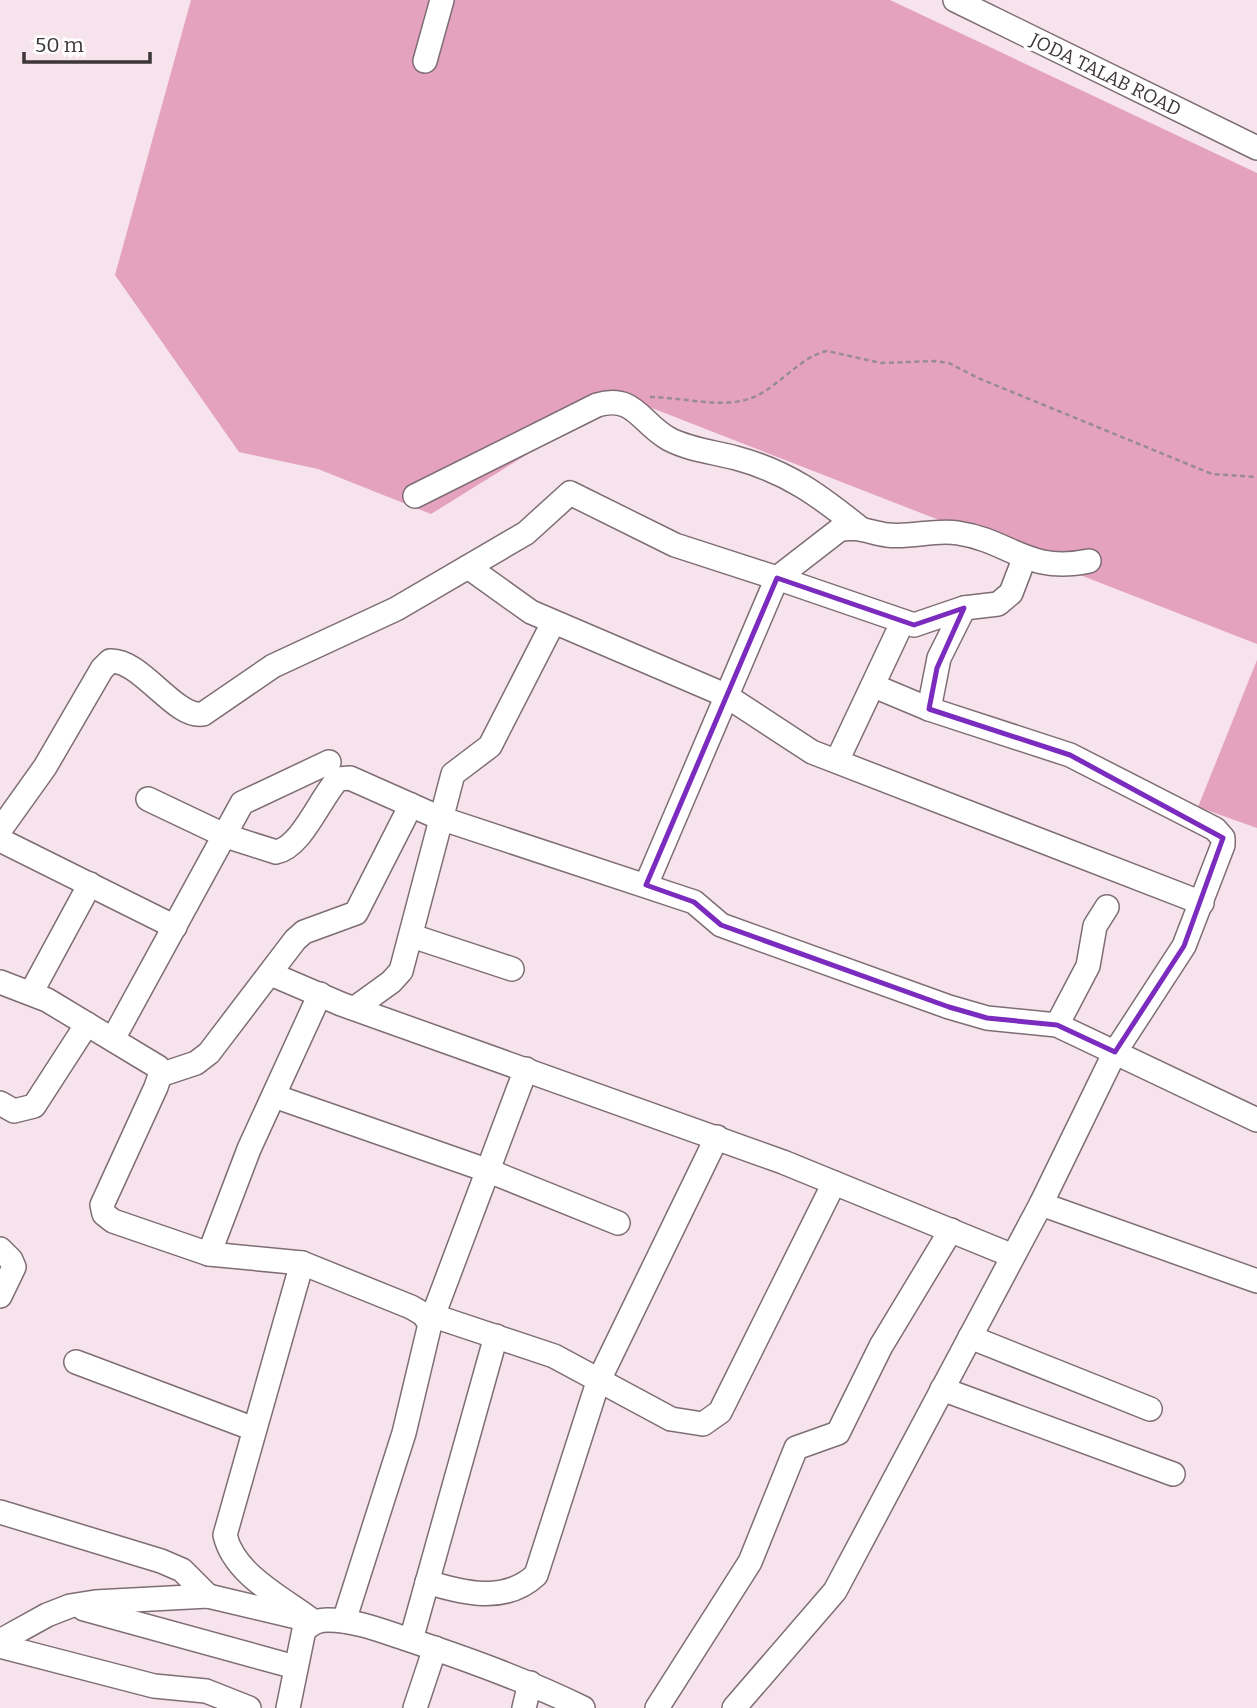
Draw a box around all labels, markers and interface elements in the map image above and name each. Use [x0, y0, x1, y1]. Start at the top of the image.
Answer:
scale bar [24, 21, 150, 65]
street label: JODA TALAB ROAD [1026, 28, 1185, 121]
text: 50 m [35, 32, 84, 58]

